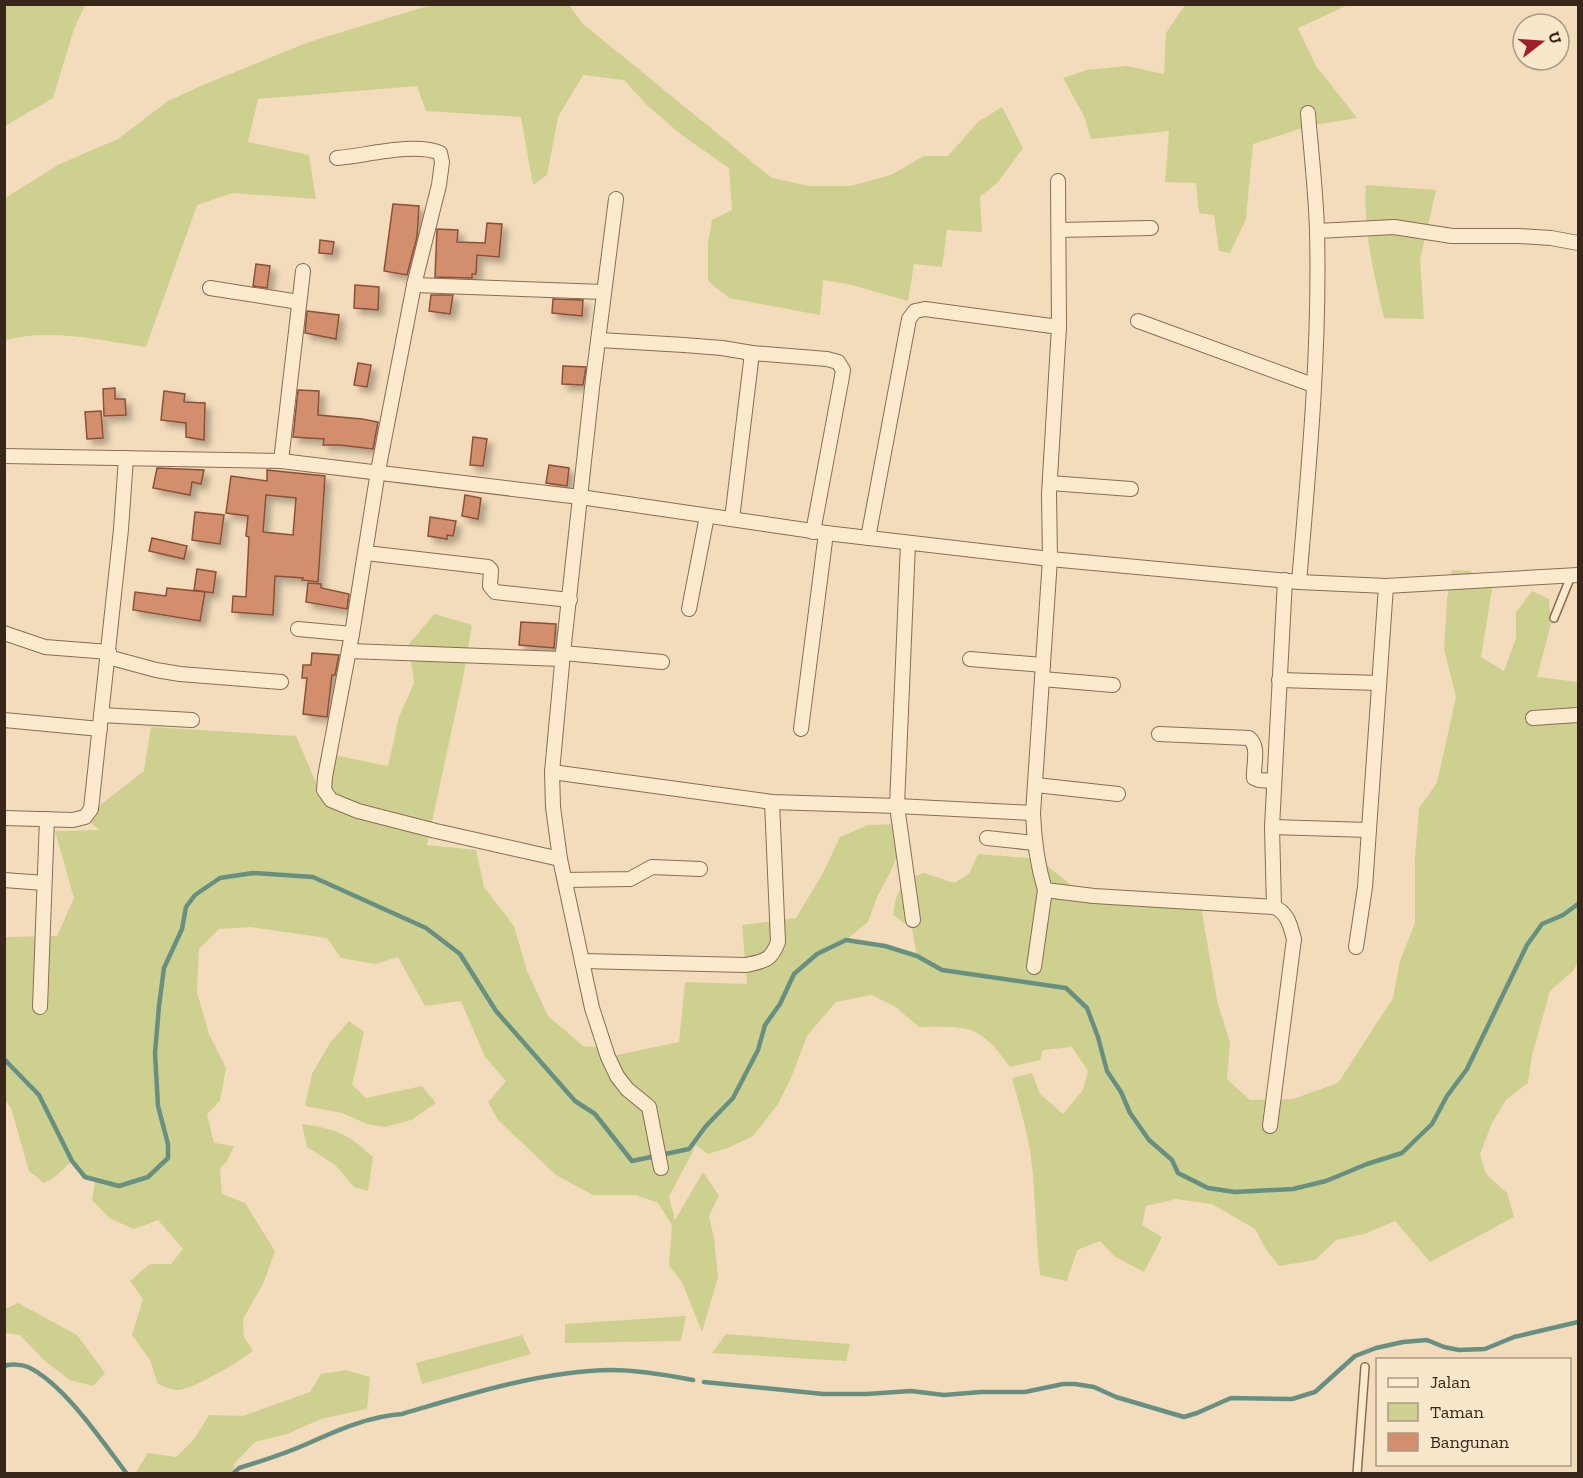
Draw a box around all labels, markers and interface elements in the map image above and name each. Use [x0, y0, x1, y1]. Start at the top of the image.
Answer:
north arrow [1511, 12, 1571, 72]
text: U [1544, 29, 1566, 47]
legend [1376, 1358, 1571, 1466]
text: Jalan [1430, 1371, 1471, 1393]
text: Taman [1430, 1401, 1485, 1423]
text: Bangunan [1430, 1431, 1510, 1453]

